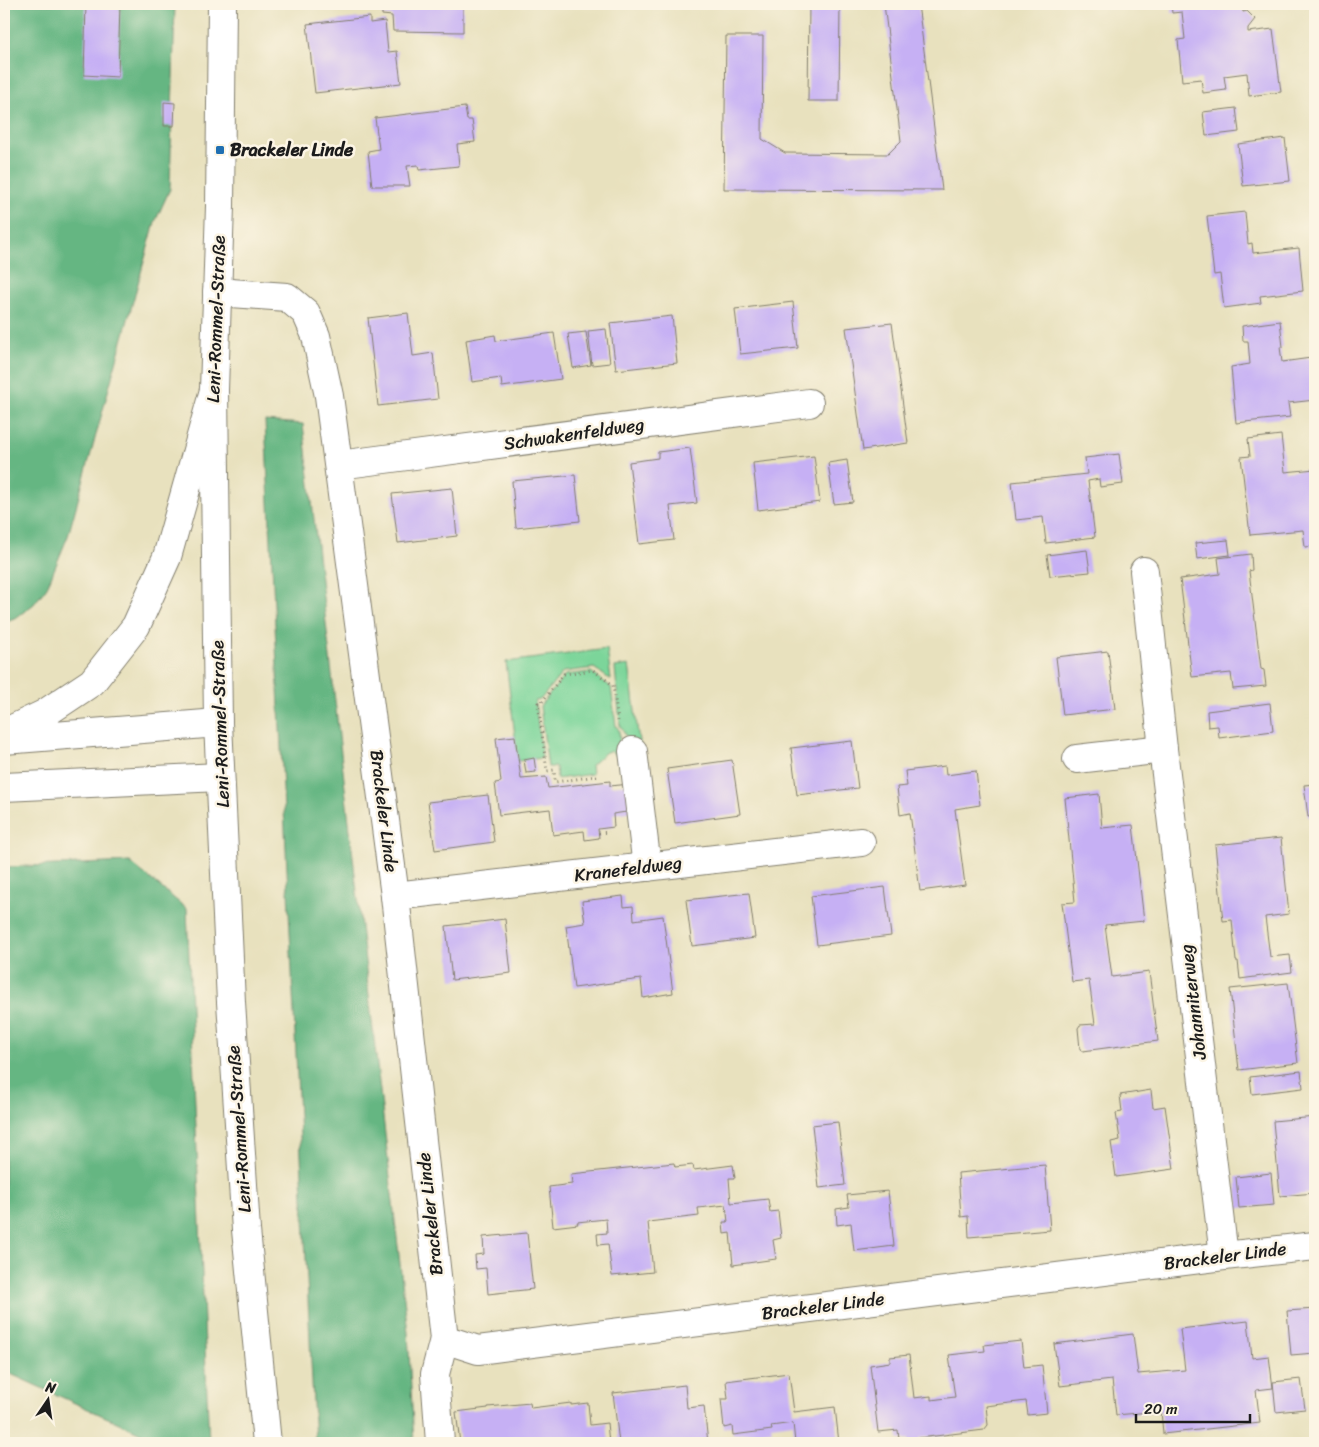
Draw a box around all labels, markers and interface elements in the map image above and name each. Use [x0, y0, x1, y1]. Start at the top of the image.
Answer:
place label: Brackeler Linde [230, 134, 354, 166]
marker: Brackeler Linde [214, 144, 226, 156]
street label: Leni-Rommel-Straße [197, 234, 235, 403]
street label: Schwakenfeldweg [502, 408, 646, 460]
street label: Leni-Rommel-Straße [201, 639, 239, 808]
street label: Brackeler Linde [361, 748, 407, 874]
street label: Kranefeldweg [572, 847, 684, 891]
street label: Johanniterweg [1170, 943, 1216, 1062]
street label: Leni-Rommel-Straße [217, 1044, 261, 1214]
street label: Brackeler Linde [408, 1151, 452, 1277]
street label: Brackeler Linde [1162, 1233, 1288, 1279]
street label: Brackeler Linde [760, 1283, 886, 1329]
north arrow [22, 1374, 72, 1424]
text: N [42, 1374, 59, 1401]
scale bar [1136, 1392, 1250, 1424]
text: 20 m [1144, 1396, 1178, 1422]

